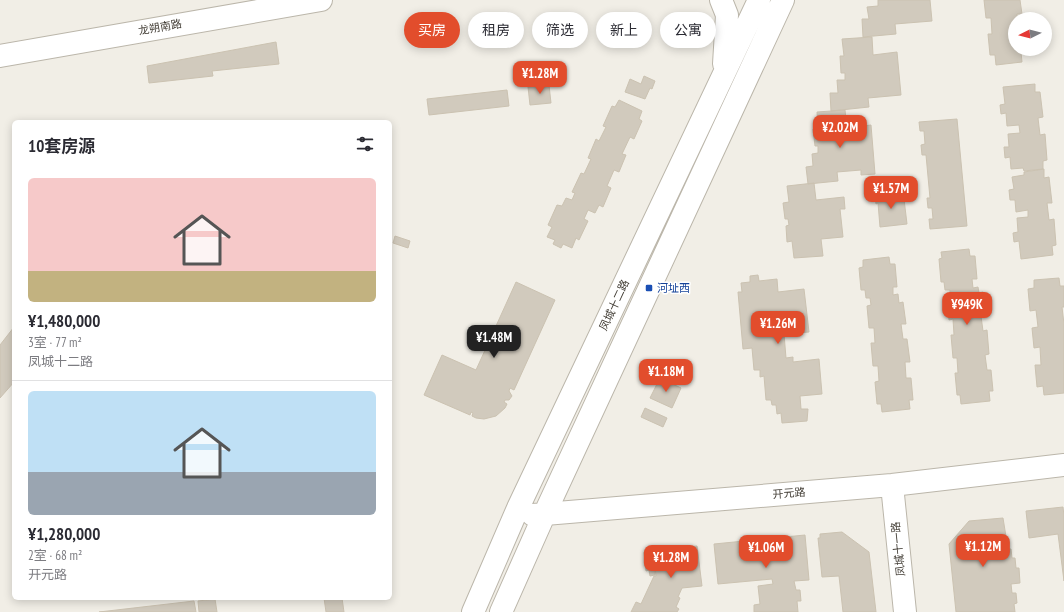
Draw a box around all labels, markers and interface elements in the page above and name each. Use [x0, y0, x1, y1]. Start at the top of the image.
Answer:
chip: 买房 [404, 12, 460, 48]
chip: 租房 [468, 12, 524, 48]
chip: 筛选 [532, 12, 588, 48]
chip: 新上 [596, 12, 652, 48]
chip: 公寓 [660, 12, 716, 48]
north arrow [1008, 12, 1052, 56]
map controls [1008, 12, 1052, 56]
street label: 龙朔南路 [137, 16, 183, 38]
pin: ¥1.28M [507, 61, 573, 95]
text: ¥1.28M [522, 65, 558, 82]
pin: ¥2.02M [807, 115, 873, 149]
text: ¥2.02M [822, 119, 858, 136]
icon: filters [354, 133, 376, 155]
text: 10套房源 [28, 135, 95, 157]
pin: ¥1.57M [858, 176, 924, 210]
text: ¥1.57M [873, 180, 909, 197]
icon: home [166, 204, 238, 276]
street label: 凤城十二路 [596, 277, 632, 333]
place label: 河址西 [657, 281, 690, 295]
marker: 河址西 [644, 283, 654, 293]
pin: ¥949K [939, 292, 995, 326]
text: ¥949K [951, 296, 983, 313]
text: ¥1,480,000 [28, 310, 100, 332]
pin: ¥1.26M [745, 311, 811, 345]
text: ¥1.26M [760, 315, 796, 332]
pin: ¥1.48M [461, 325, 527, 359]
text: ¥1.48M [476, 329, 512, 346]
text: 3室 · 77 m² [28, 334, 82, 351]
text: 凤城十二路 [28, 353, 93, 370]
pin: ¥1.18M [633, 359, 699, 393]
text: ¥1.18M [648, 363, 684, 380]
icon: home [166, 417, 238, 489]
street label: 开元路 [772, 485, 806, 501]
street label: 凤城十一路 [888, 521, 908, 577]
text: ¥1,280,000 [28, 523, 100, 545]
pin: ¥1.12M [950, 534, 1016, 568]
pin: ¥1.06M [733, 535, 799, 569]
text: ¥1.12M [965, 538, 1001, 555]
text: ¥1.06M [748, 539, 784, 556]
pin: ¥1.28M [638, 545, 704, 579]
text: 2室 · 68 m² [28, 547, 82, 564]
text: ¥1.28M [653, 549, 689, 566]
text: 开元路 [28, 566, 67, 583]

